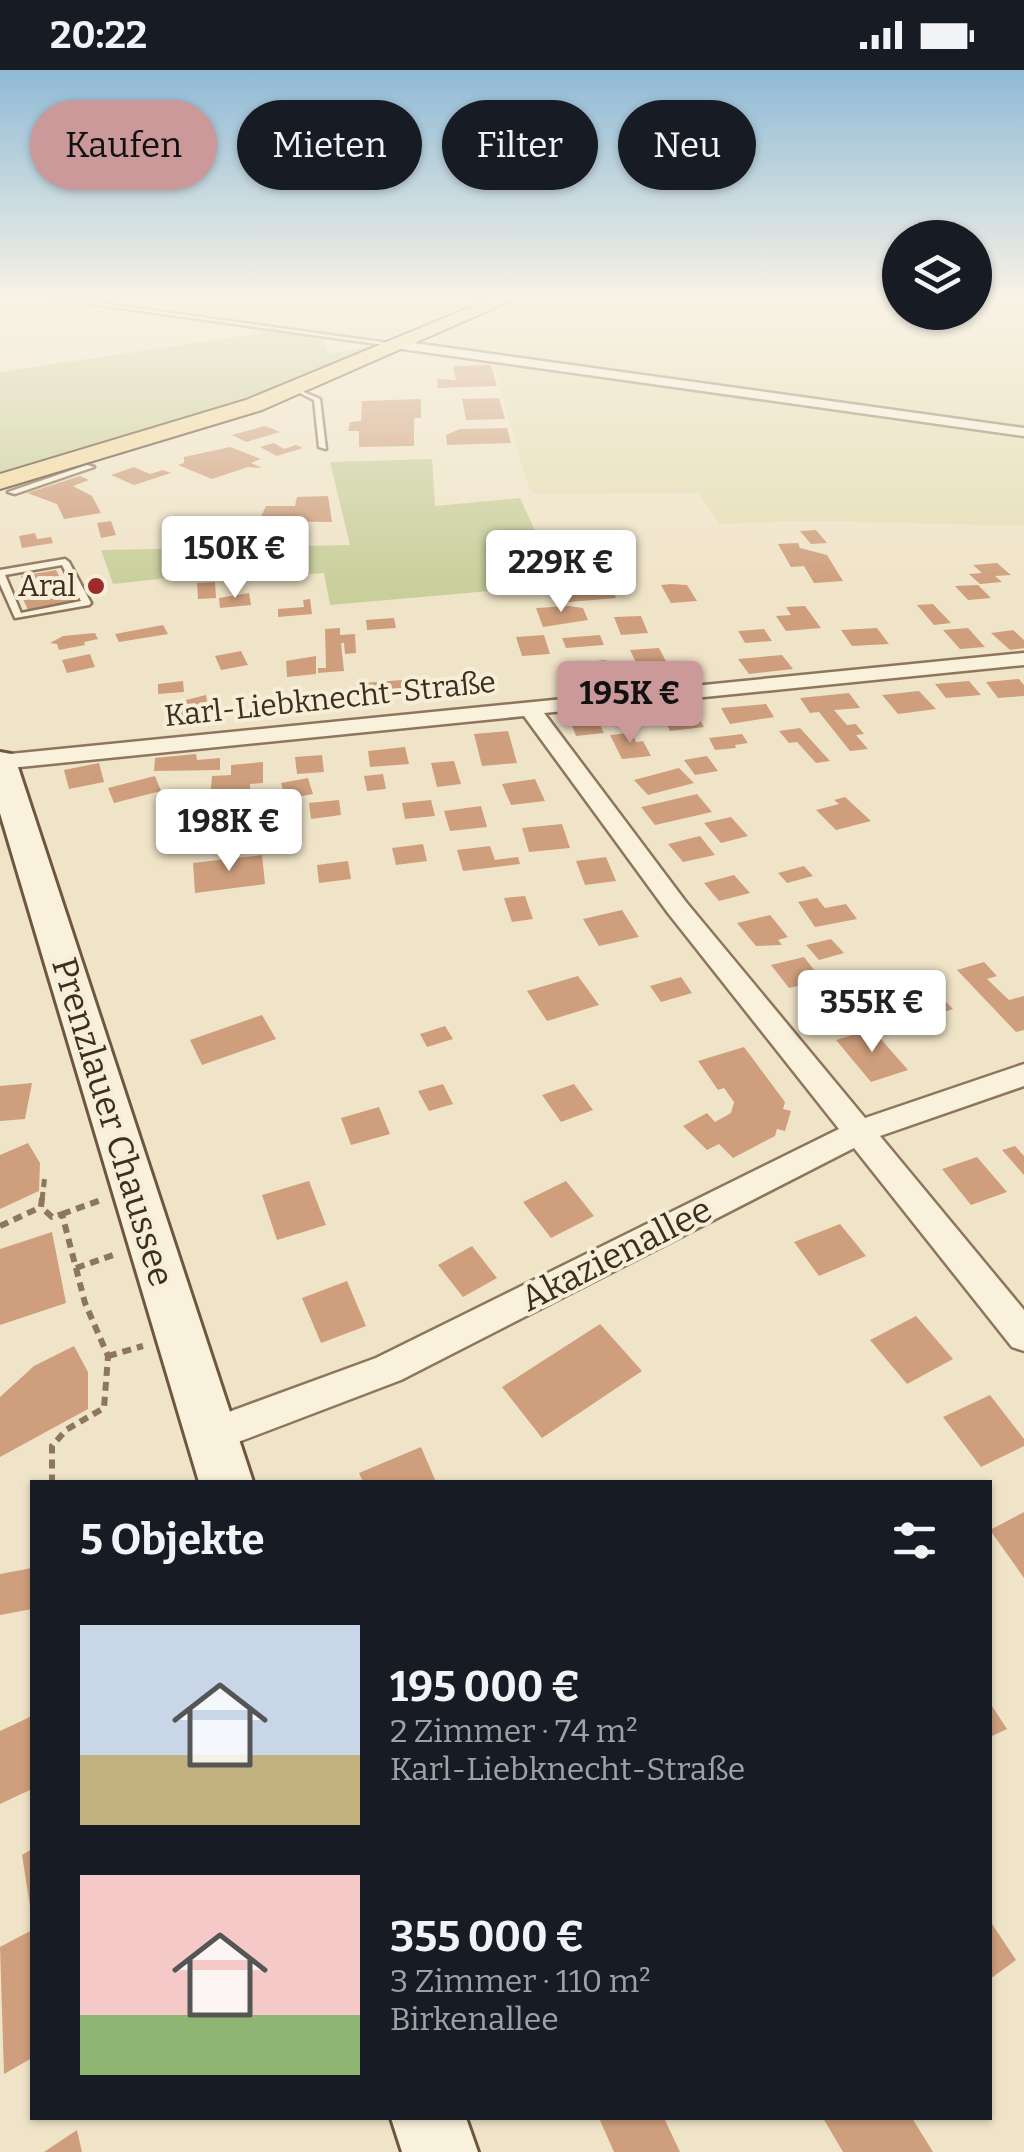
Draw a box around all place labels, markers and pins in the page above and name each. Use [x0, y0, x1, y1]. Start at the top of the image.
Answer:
pin: 150K € [154, 516, 316, 601]
pin: 229K € [480, 530, 642, 615]
place label: Aral [18, 568, 76, 604]
marker: Aral [85, 575, 107, 597]
pin: 195K € [549, 661, 711, 746]
pin: 198K € [148, 789, 310, 874]
pin: 355K € [791, 970, 953, 1055]

